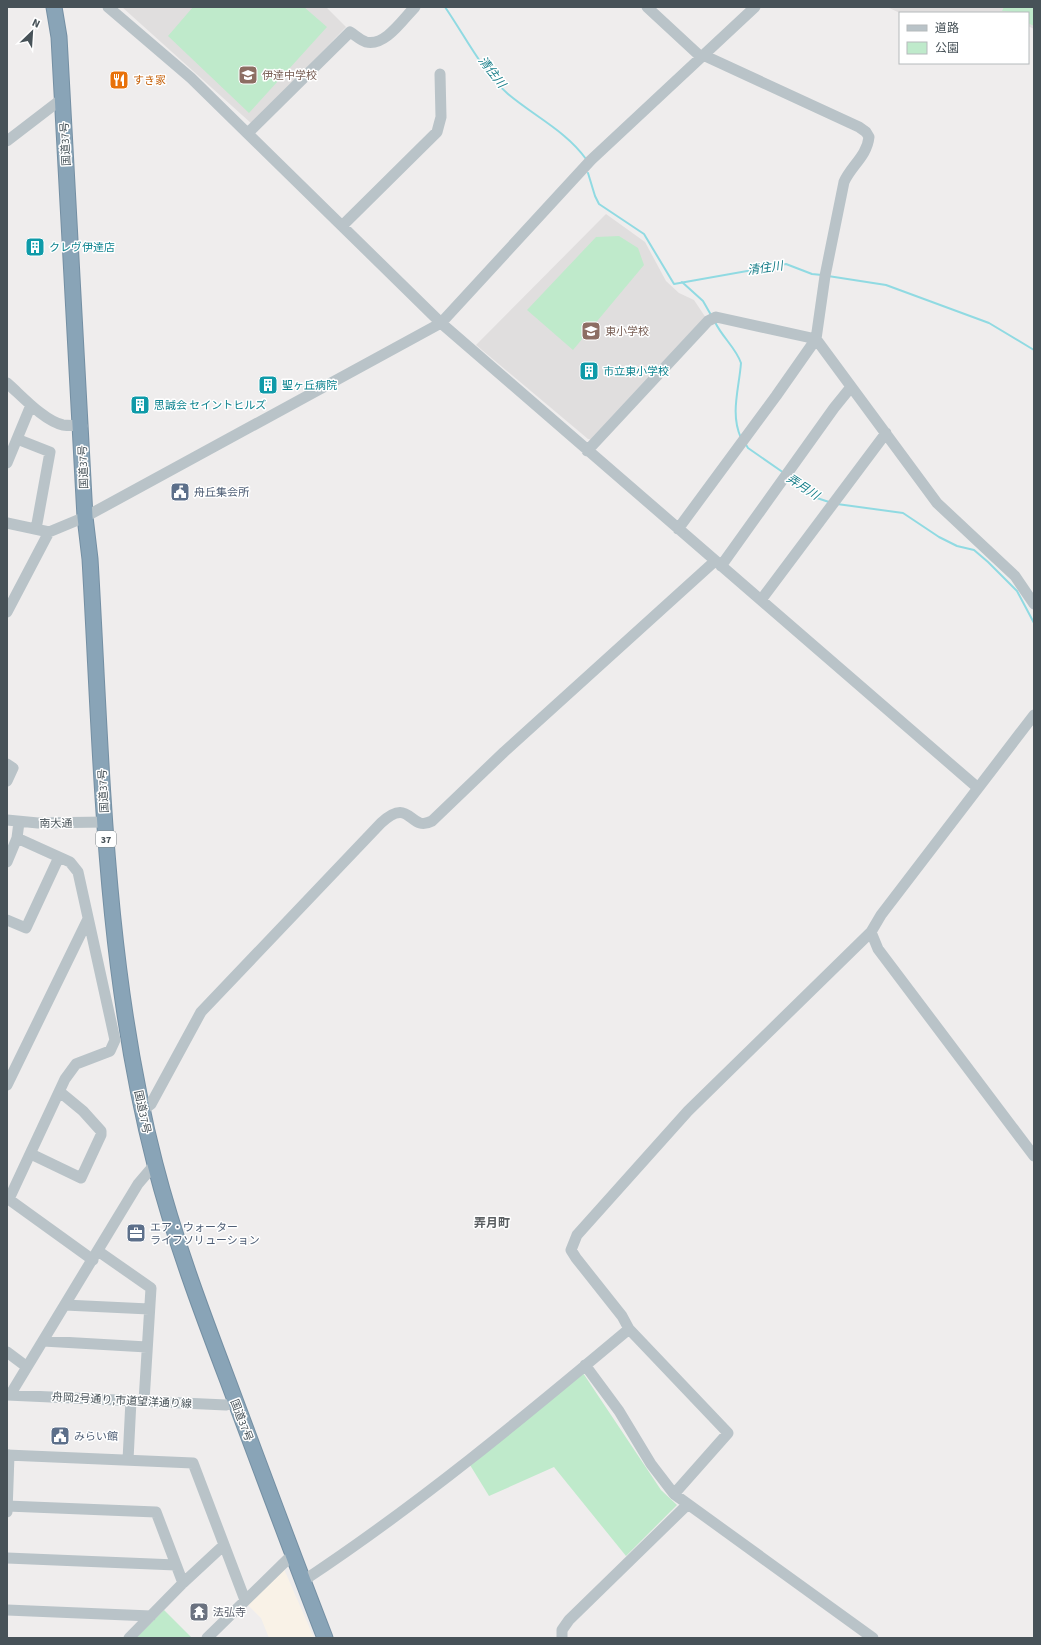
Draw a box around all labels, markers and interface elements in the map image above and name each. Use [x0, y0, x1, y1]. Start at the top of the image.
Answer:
north arrow [12, 12, 52, 52]
legend [899, 12, 1029, 64]
text: N [30, 15, 43, 32]
text: 道路 [935, 20, 959, 37]
text: 公園 [935, 40, 959, 57]
water label: 清住川 [474, 53, 511, 93]
school or university icon: 伊達中学校 [237, 64, 259, 86]
place label: 伊達中学校 [262, 68, 317, 83]
restaurant icon: すき家 [108, 69, 130, 91]
place label: すき家 [133, 73, 166, 88]
street label: 国道37号 [57, 122, 74, 166]
building icon: クレヴ伊達店 [24, 236, 46, 258]
place label: クレヴ伊達店 [49, 240, 115, 255]
water label: 清住川 [746, 257, 786, 279]
school or university icon: 東小学校 [580, 320, 602, 342]
place label: 東小学校 [605, 324, 649, 339]
building icon: 市立東小学校 [578, 360, 600, 382]
place label: 市立東小学校 [603, 364, 669, 379]
building icon: 聖ヶ丘病院 [257, 374, 279, 396]
place label: 聖ヶ丘病院 [282, 378, 337, 393]
building icon: 思誠会 セイントヒルズ [129, 394, 151, 416]
place label: 思誠会 セイントヒルズ [154, 398, 266, 413]
street label: 国道37号 [75, 445, 92, 489]
water label: 弄月川 [783, 470, 824, 505]
public building icon: 舟丘集会所 [169, 481, 191, 503]
place label: 舟丘集会所 [194, 485, 250, 500]
street label: 国道37号 [95, 769, 112, 813]
street label: 南大通 [39, 816, 73, 831]
road number: 37 [96, 831, 116, 847]
street label: 国道37号 [131, 1089, 154, 1135]
district label: 弄月町 [474, 1215, 510, 1232]
place label: エア・ウォーター ライフソリューション [150, 1220, 260, 1248]
office icon: エア・ウォーター ライフソリューション [125, 1222, 147, 1244]
street label: 舟岡2号通り,市道望洋通り線 [52, 1389, 192, 1412]
street label: 国道37号 [227, 1397, 256, 1443]
public building icon: みらい館 [49, 1425, 71, 1447]
place label: みらい館 [74, 1429, 118, 1444]
temple icon: 法弘寺 [188, 1601, 210, 1623]
place label: 法弘寺 [213, 1605, 246, 1620]

